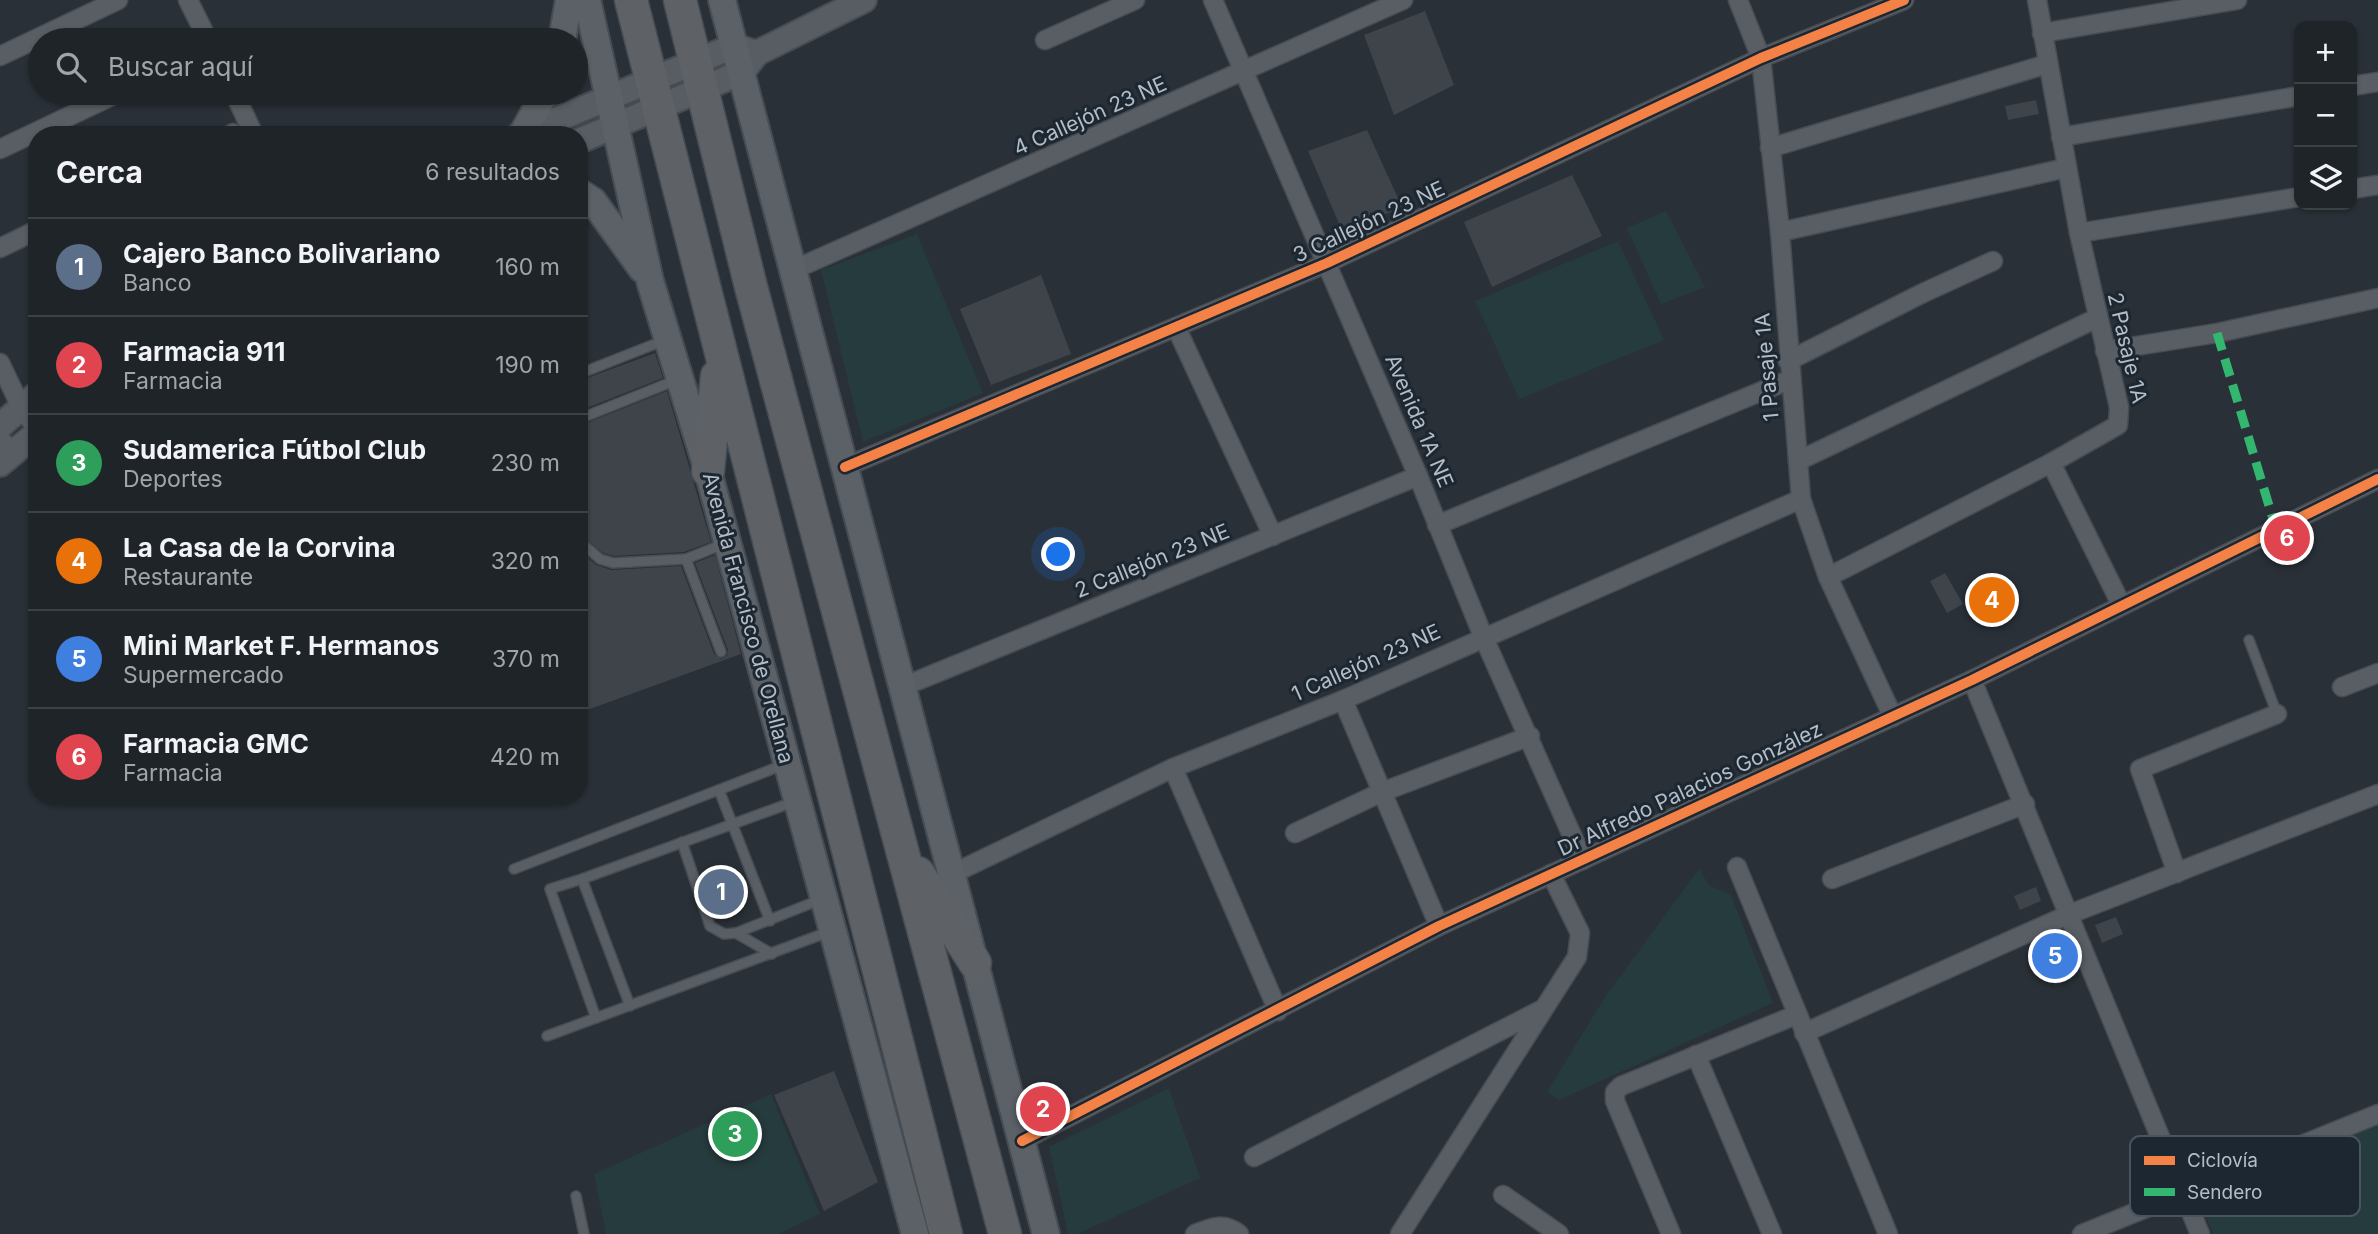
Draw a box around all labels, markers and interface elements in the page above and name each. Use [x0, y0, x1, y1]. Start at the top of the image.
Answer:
map controls [2294, 21, 2357, 210]
button: + [2294, 21, 2357, 84]
search box [28, 28, 588, 105]
icon: search [52, 48, 90, 86]
text: Buscar aquí [108, 51, 253, 82]
street label: 4 Callejón 23 NE [1009, 71, 1170, 161]
button: − [2294, 84, 2357, 147]
button: layers [2294, 147, 2357, 210]
text: Cerca [56, 154, 143, 190]
text: 6 resultados [425, 158, 560, 186]
street label: 3 Callejón 23 NE [1289, 175, 1449, 268]
text: Cajero Banco Bolivariano [123, 238, 441, 269]
text: 1 [74, 253, 84, 281]
text: 160 m [495, 253, 560, 281]
text: Banco [123, 269, 191, 297]
street label: 2 Pasaje 1A [2103, 290, 2152, 406]
street label: 1 Pasaje 1A [1749, 312, 1784, 422]
text: Farmacia 911 [123, 336, 285, 367]
street label: Avenida 1A NE [1380, 350, 1459, 491]
text: 2 [72, 351, 86, 379]
text: 190 m [495, 351, 560, 379]
text: Farmacia [123, 367, 223, 395]
text: Sudamerica Fútbol Club [123, 434, 426, 465]
text: 3 [72, 449, 86, 477]
text: 230 m [491, 449, 560, 477]
text: Deportes [123, 465, 223, 493]
street label: Avenida Francisco de Orellana [698, 470, 799, 766]
pin: 6 [2264, 512, 2310, 564]
street label: 2 Callejón 23 NE [1071, 518, 1233, 603]
text: La Casa de la Corvina [123, 532, 396, 563]
your location [1041, 537, 1075, 571]
text: 4 [71, 547, 87, 575]
text: 320 m [491, 547, 560, 575]
text: Restaurante [123, 563, 253, 591]
pin: 4 [1969, 574, 2015, 626]
street label: 1 Callejón 23 NE [1288, 619, 1444, 707]
text: Mini Market F. Hermanos [123, 630, 439, 661]
text: 5 [72, 645, 86, 673]
text: 370 m [492, 645, 560, 673]
text: Supermercado [123, 661, 284, 689]
street label: Dr Alfredo Palacios González [1554, 716, 1826, 861]
text: Farmacia GMC [123, 728, 309, 759]
text: 6 [72, 743, 86, 771]
text: 420 m [490, 743, 560, 771]
text: Farmacia [123, 759, 223, 787]
pin: 1 [698, 866, 744, 918]
pin: 5 [2032, 930, 2078, 982]
pin: 2 [1020, 1083, 1066, 1135]
pin: 3 [712, 1108, 758, 1160]
legend [2130, 1136, 2360, 1216]
text: Ciclovía [2187, 1149, 2258, 1172]
text: Sendero [2187, 1181, 2262, 1204]

